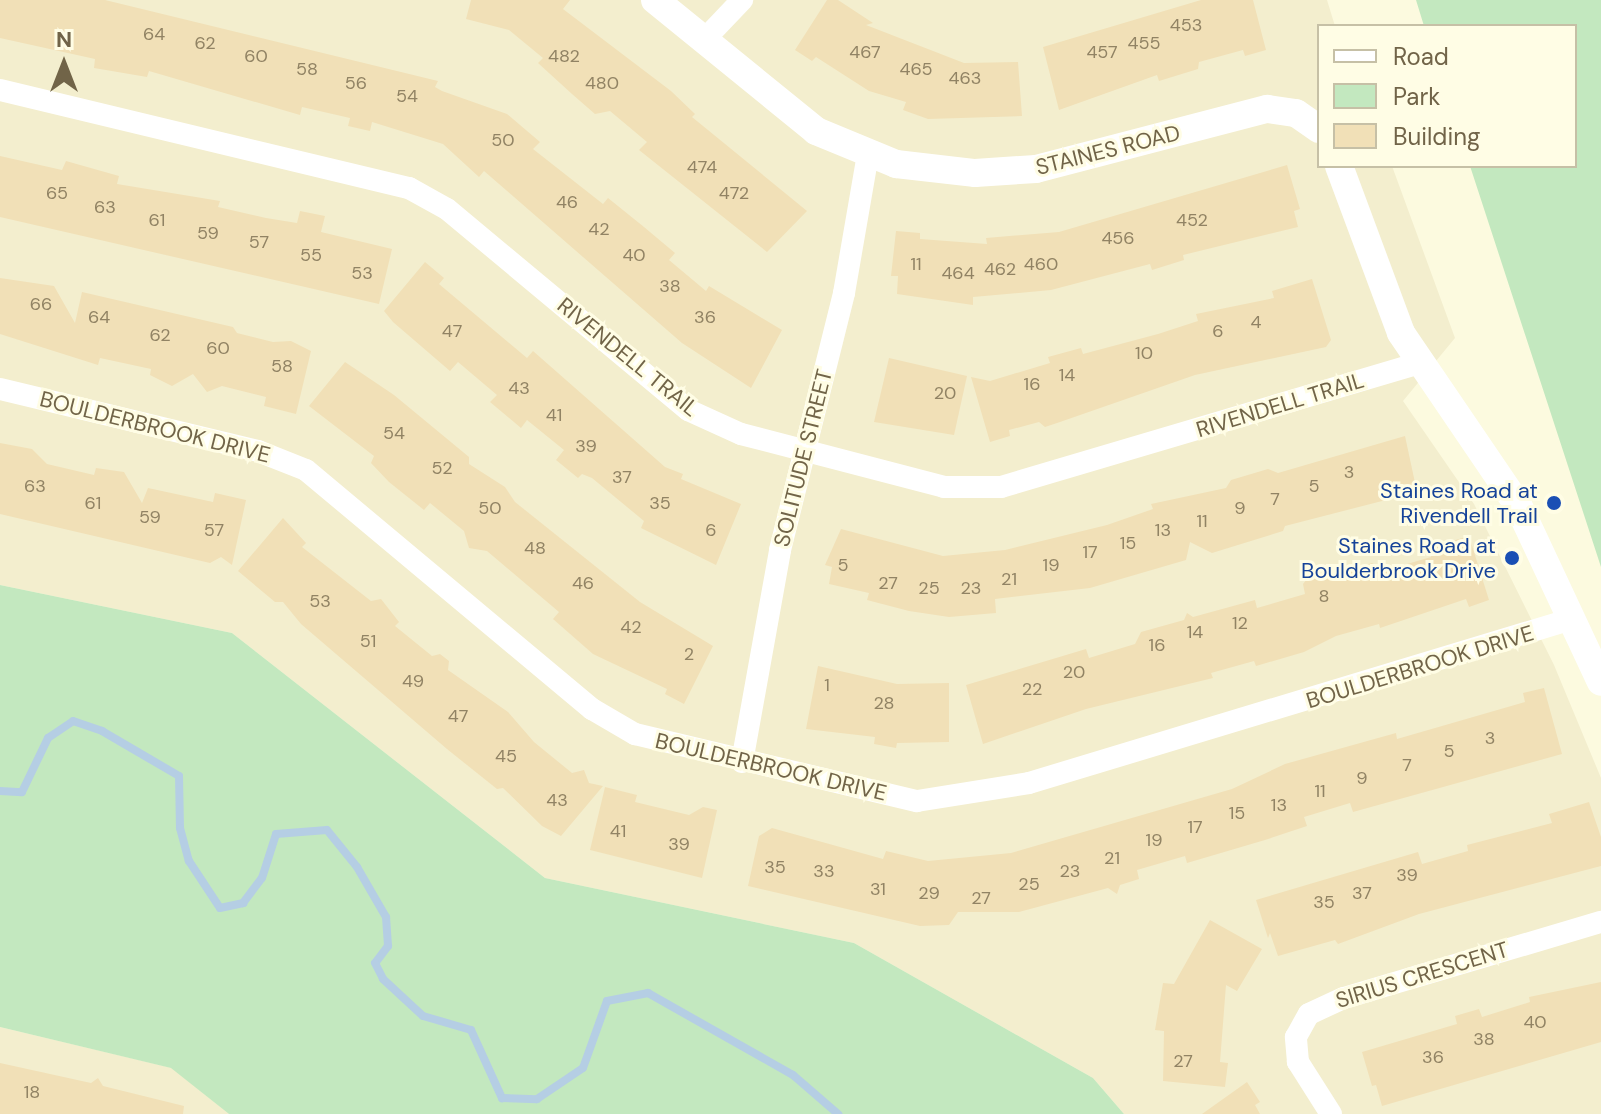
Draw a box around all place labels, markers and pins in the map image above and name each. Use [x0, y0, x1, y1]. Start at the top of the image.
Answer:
place label: Staines Road at Rivendell Trail [1380, 477, 1538, 528]
marker: Staines Road at Rivendell Trail [1545, 494, 1563, 512]
place label: Staines Road at Boulderbrook Drive [1301, 532, 1496, 584]
marker: Staines Road at Boulderbrook Drive [1503, 549, 1521, 567]

